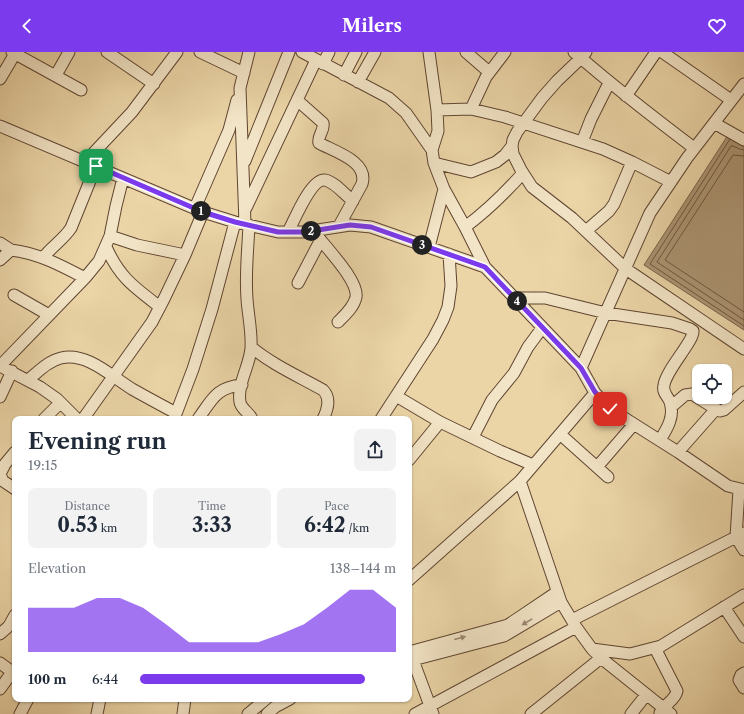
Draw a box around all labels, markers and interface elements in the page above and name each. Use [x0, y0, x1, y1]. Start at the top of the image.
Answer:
icon: back [16, 15, 38, 37]
text: Milers [342, 15, 402, 37]
icon: heart [706, 15, 728, 37]
pin [79, 149, 113, 183]
icon: arrive [85, 155, 107, 177]
pin: 1 [191, 201, 211, 221]
text: 1 [199, 204, 203, 218]
pin: 2 [301, 221, 321, 241]
text: 2 [308, 224, 314, 238]
pin: 3 [412, 235, 432, 255]
text: 3 [419, 238, 425, 252]
pin: 4 [507, 291, 527, 311]
text: 4 [514, 294, 520, 308]
map controls [692, 364, 732, 404]
button: locate [692, 364, 732, 404]
pin [593, 392, 627, 426]
icon: check [599, 398, 621, 420]
text: Evening run [28, 428, 167, 455]
button: share [354, 429, 396, 471]
text: 19:15 [28, 457, 57, 473]
text: Distance [65, 499, 110, 513]
text: Time [198, 499, 226, 513]
text: Pace [324, 499, 349, 513]
text: 0.53 [57, 513, 98, 537]
text: 3:33 [192, 513, 232, 537]
text: 6:42 [304, 513, 346, 537]
text: km [98, 521, 117, 535]
text: /km [346, 521, 369, 535]
text: Elevation [28, 560, 86, 576]
text: 138–144 m [330, 560, 396, 576]
one-way arrow [521, 619, 533, 626]
one-way arrow [454, 635, 466, 641]
text: 100 m [28, 671, 67, 687]
text: 6:44 [92, 671, 118, 687]

